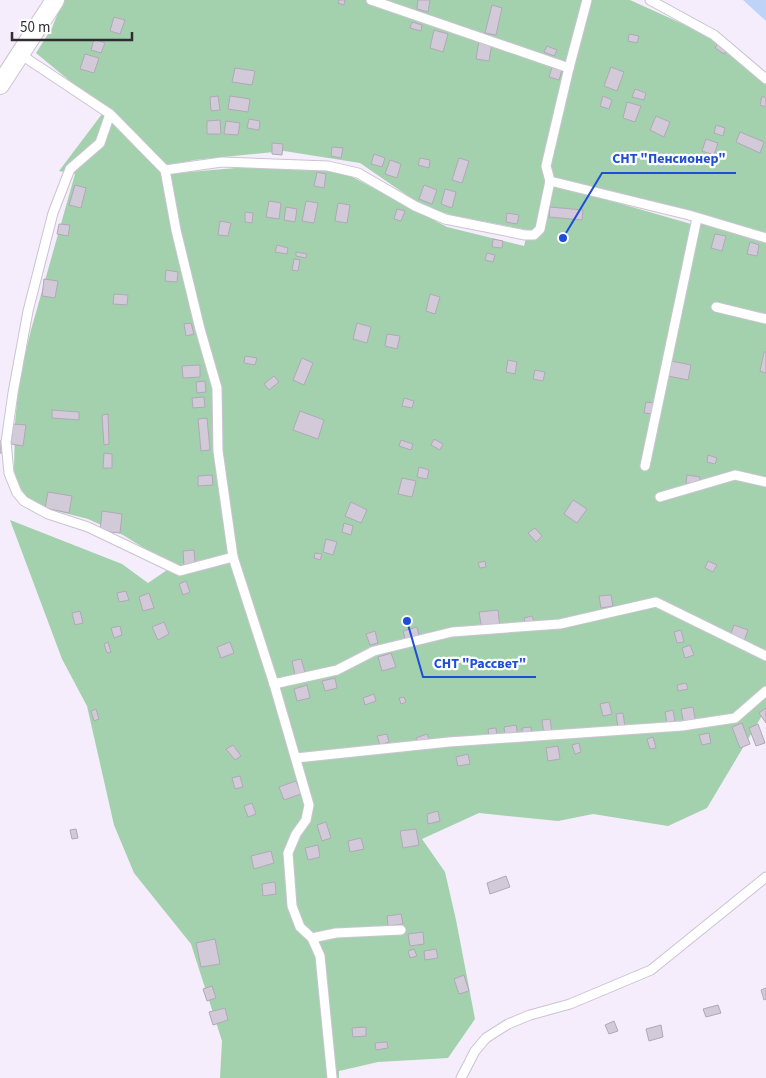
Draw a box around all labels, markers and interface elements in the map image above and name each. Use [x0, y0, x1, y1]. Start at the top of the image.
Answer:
scale bar [12, 10, 132, 42]
text: 50 m [20, 17, 50, 38]
callout: СНТ "Пенсионер" [602, 144, 736, 173]
text: СНТ "Пенсионер" [612, 149, 726, 169]
callout: СНТ "Рассвет" [423, 648, 536, 677]
text: СНТ "Рассвет" [434, 654, 526, 674]

